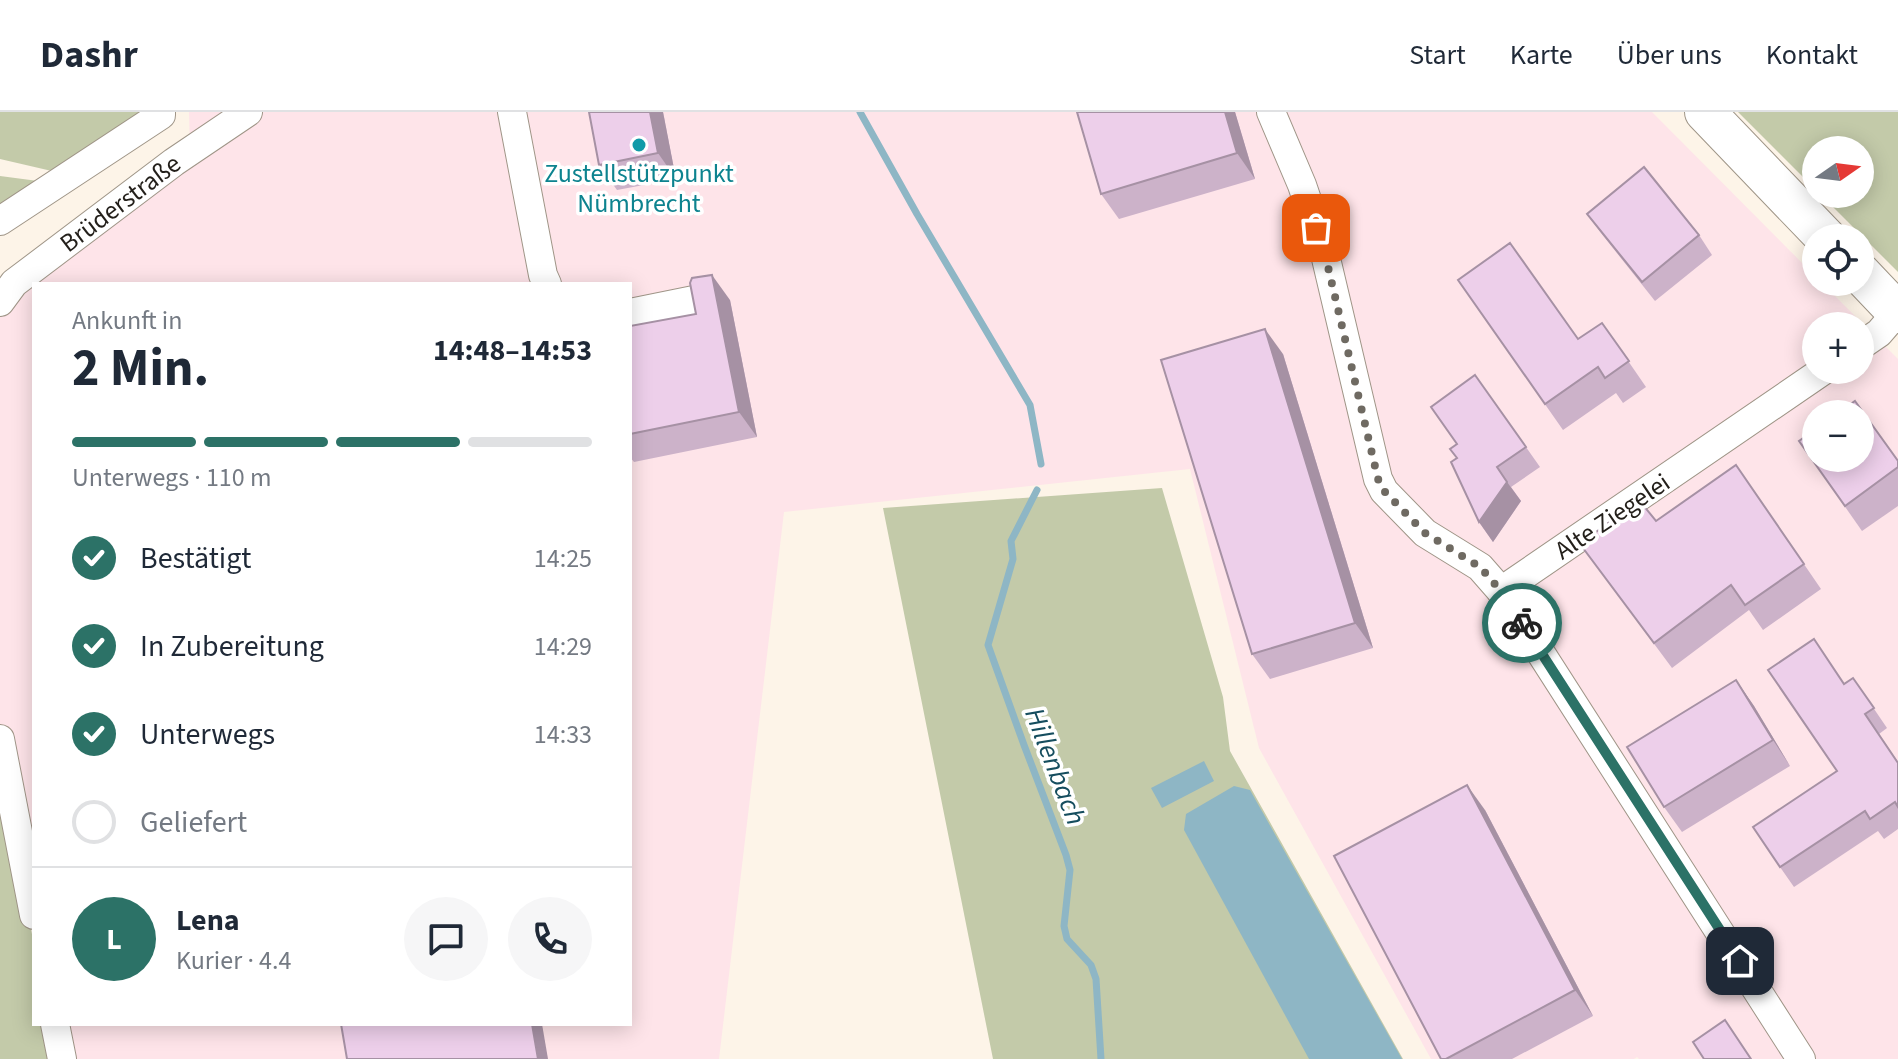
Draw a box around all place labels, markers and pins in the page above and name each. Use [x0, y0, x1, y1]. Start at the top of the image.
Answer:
marker: Zustellstützpunkt Nümbrecht [630, 136, 648, 154]
place label: Zustellstützpunkt Nümbrecht [544, 155, 734, 222]
pin [1282, 194, 1350, 262]
pin [1706, 927, 1774, 995]

